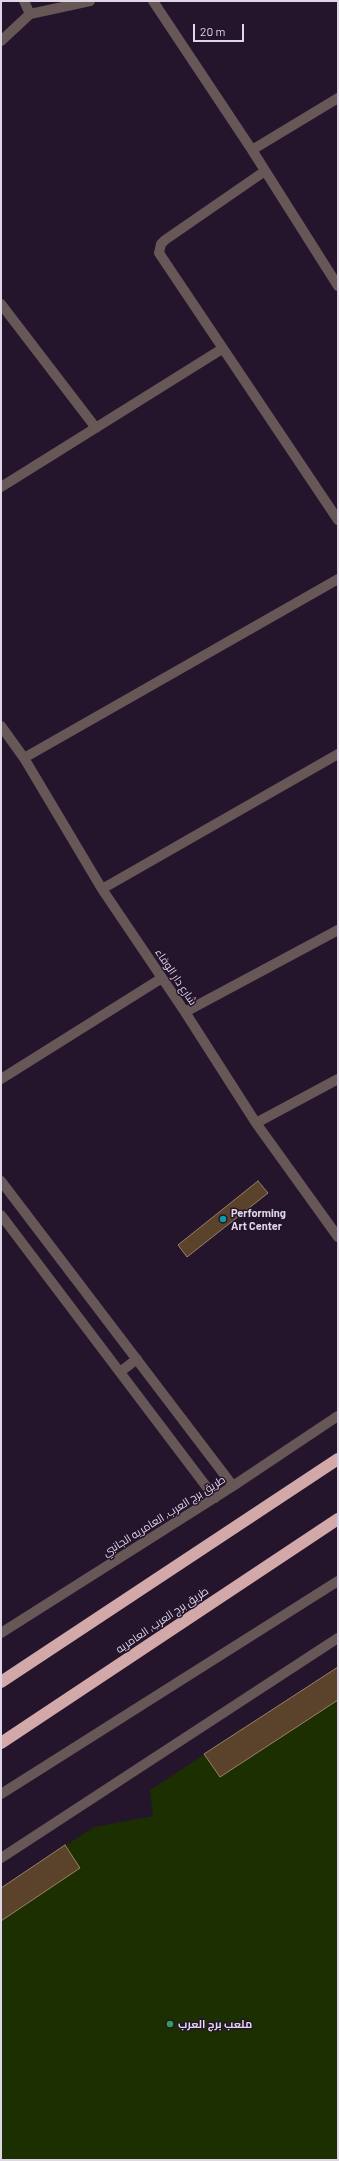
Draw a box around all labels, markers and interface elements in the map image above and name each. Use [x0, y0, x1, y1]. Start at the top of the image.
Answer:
scale bar [195, 16, 246, 42]
text: 20 m [200, 24, 226, 38]
street label: شارع دار الوفاء [152, 946, 200, 1008]
place label: Performing Art Center [231, 1206, 286, 1232]
marker: Performing Art Center [218, 1214, 228, 1224]
street label: طريق برج العرب, العامريه الجانبي [100, 1473, 228, 1559]
street label: طريق برج العرب, العامريه [113, 1584, 211, 1656]
place label: ملعب برج العرب [178, 2017, 252, 2031]
marker: ملعب برج العرب [165, 2019, 175, 2029]

